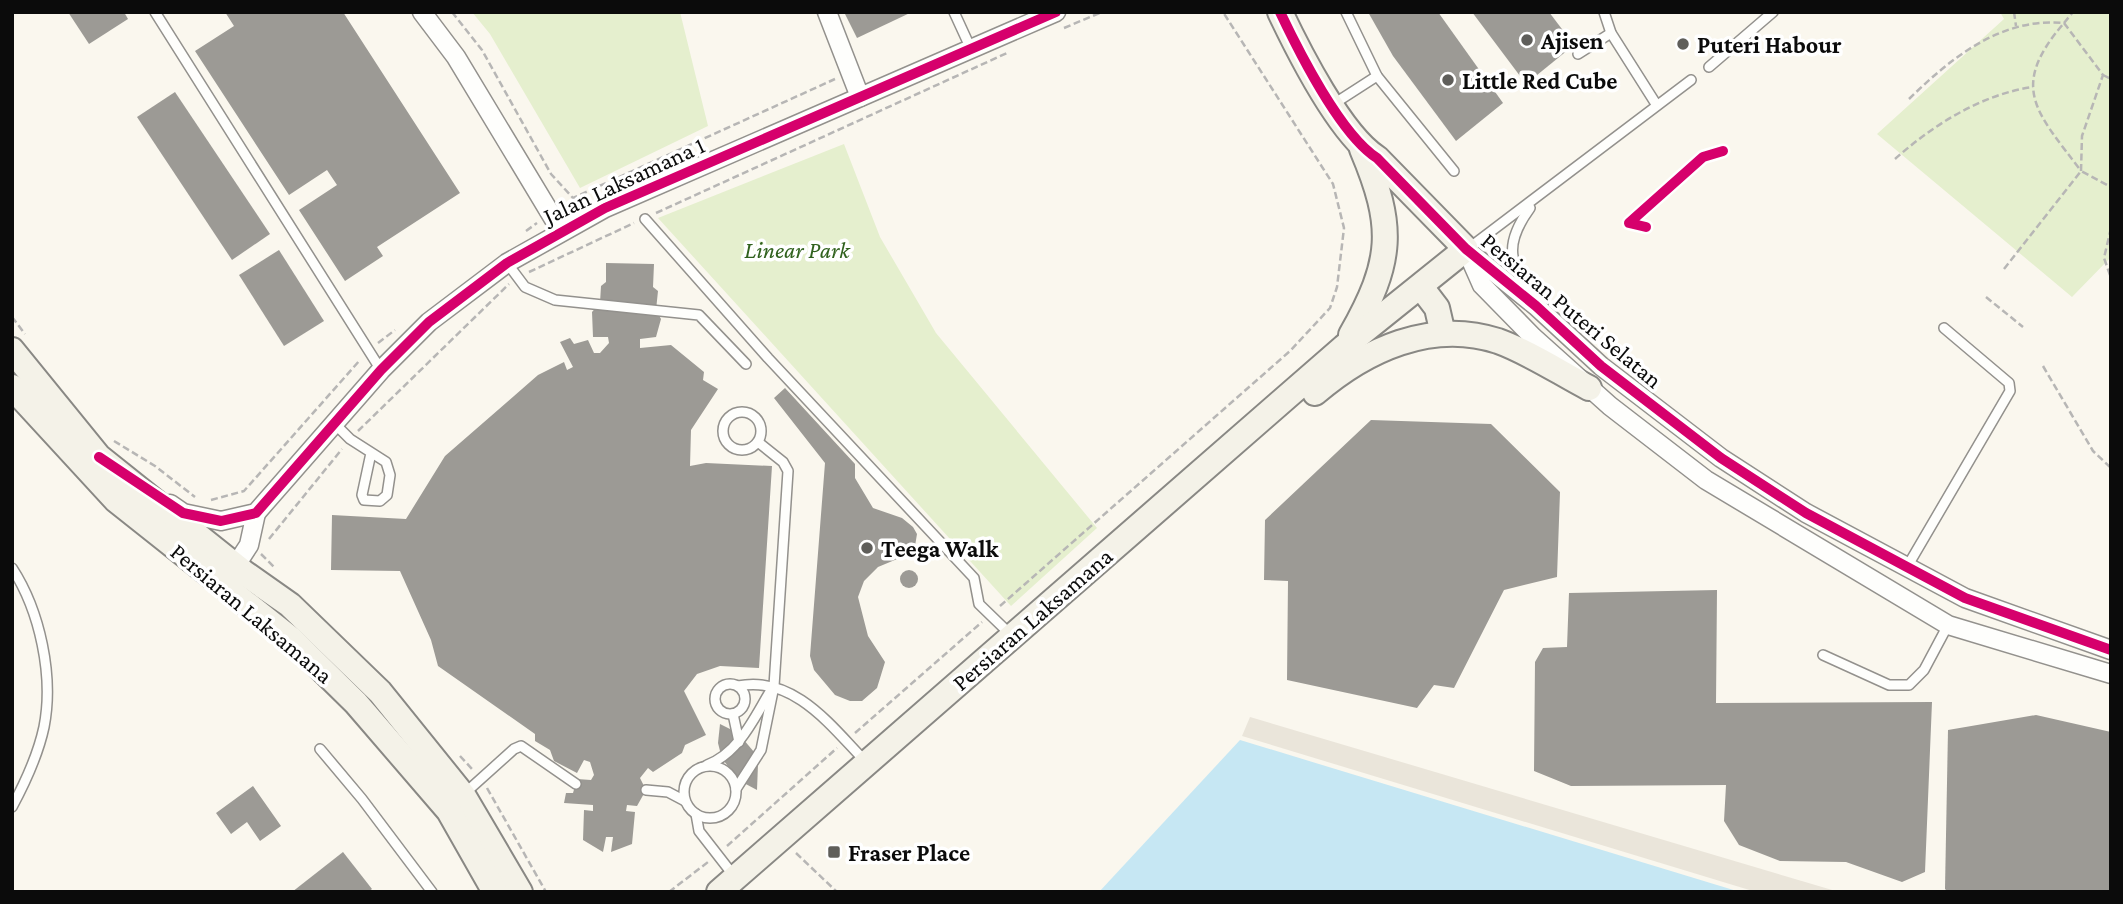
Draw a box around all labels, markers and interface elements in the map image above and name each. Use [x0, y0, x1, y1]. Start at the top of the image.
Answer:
place label: Ajisen [1540, 27, 1604, 55]
place label: Puteri Habour [1697, 31, 1842, 58]
marker: Ajisen [1519, 32, 1535, 48]
marker: Puteri Habour [1675, 36, 1691, 52]
place label: Little Red Cube [1462, 67, 1617, 94]
marker: Little Red Cube [1440, 72, 1456, 88]
street label: Jalan Laksamana 1 [537, 131, 709, 230]
street label: Persiaran Puteri Selatan [1476, 227, 1668, 393]
park label: Linear Park [744, 236, 851, 263]
place label: Teega Walk [881, 535, 999, 562]
street label: Persiaran Laksamana [165, 537, 339, 689]
marker: Teega Walk [859, 540, 875, 556]
street label: Persiaran Laksamana [946, 542, 1118, 696]
place label: Fraser Place [848, 839, 970, 866]
marker: Fraser Place [826, 844, 842, 860]

